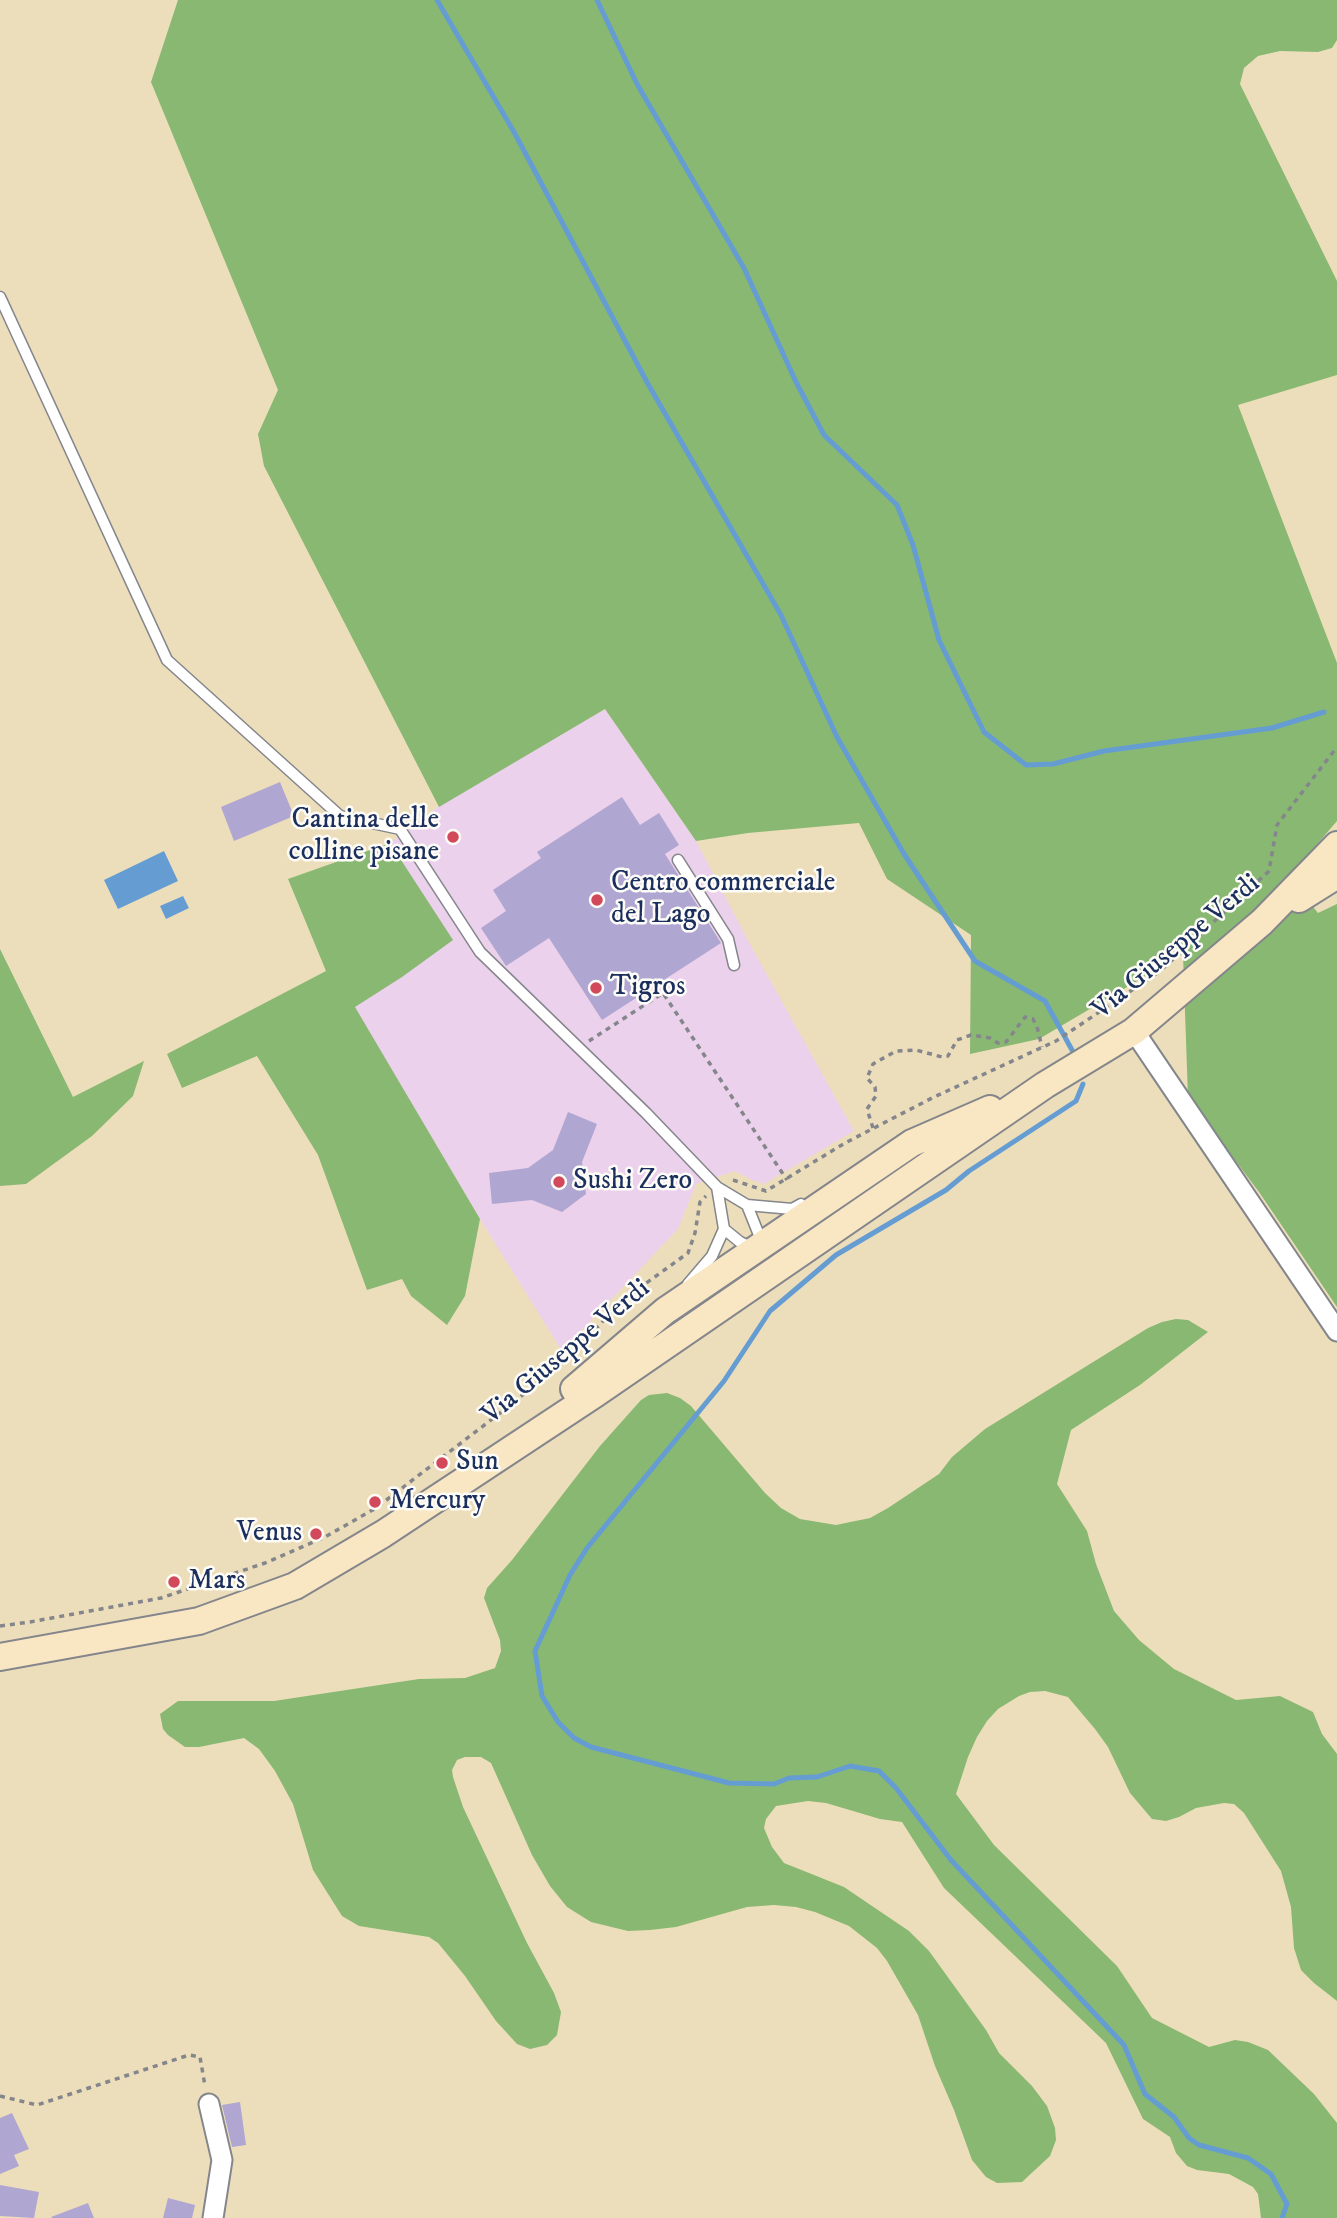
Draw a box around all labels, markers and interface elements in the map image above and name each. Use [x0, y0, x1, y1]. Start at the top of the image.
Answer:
place label: Cantina delle colline pisane [289, 804, 439, 870]
marker: Cantina delle colline pisane [445, 829, 461, 845]
place label: Centro commerciale del Lago [611, 867, 835, 933]
street label: Via Giuseppe Verdi [1086, 868, 1268, 1028]
marker: Centro commerciale del Lago [589, 892, 605, 908]
place label: Tigros [610, 971, 685, 1005]
marker: Tigros [588, 980, 604, 996]
place label: Sushi Zero [573, 1165, 692, 1199]
marker: Sushi Zero [551, 1174, 567, 1190]
street label: Via Giuseppe Verdi [476, 1273, 658, 1433]
place label: Sun [456, 1446, 499, 1480]
marker: Sun [434, 1455, 450, 1471]
place label: Mercury [389, 1485, 485, 1519]
marker: Mercury [367, 1494, 383, 1510]
place label: Venus [237, 1517, 302, 1551]
marker: Venus [308, 1526, 324, 1542]
place label: Mars [188, 1565, 245, 1599]
marker: Mars [166, 1574, 182, 1590]

